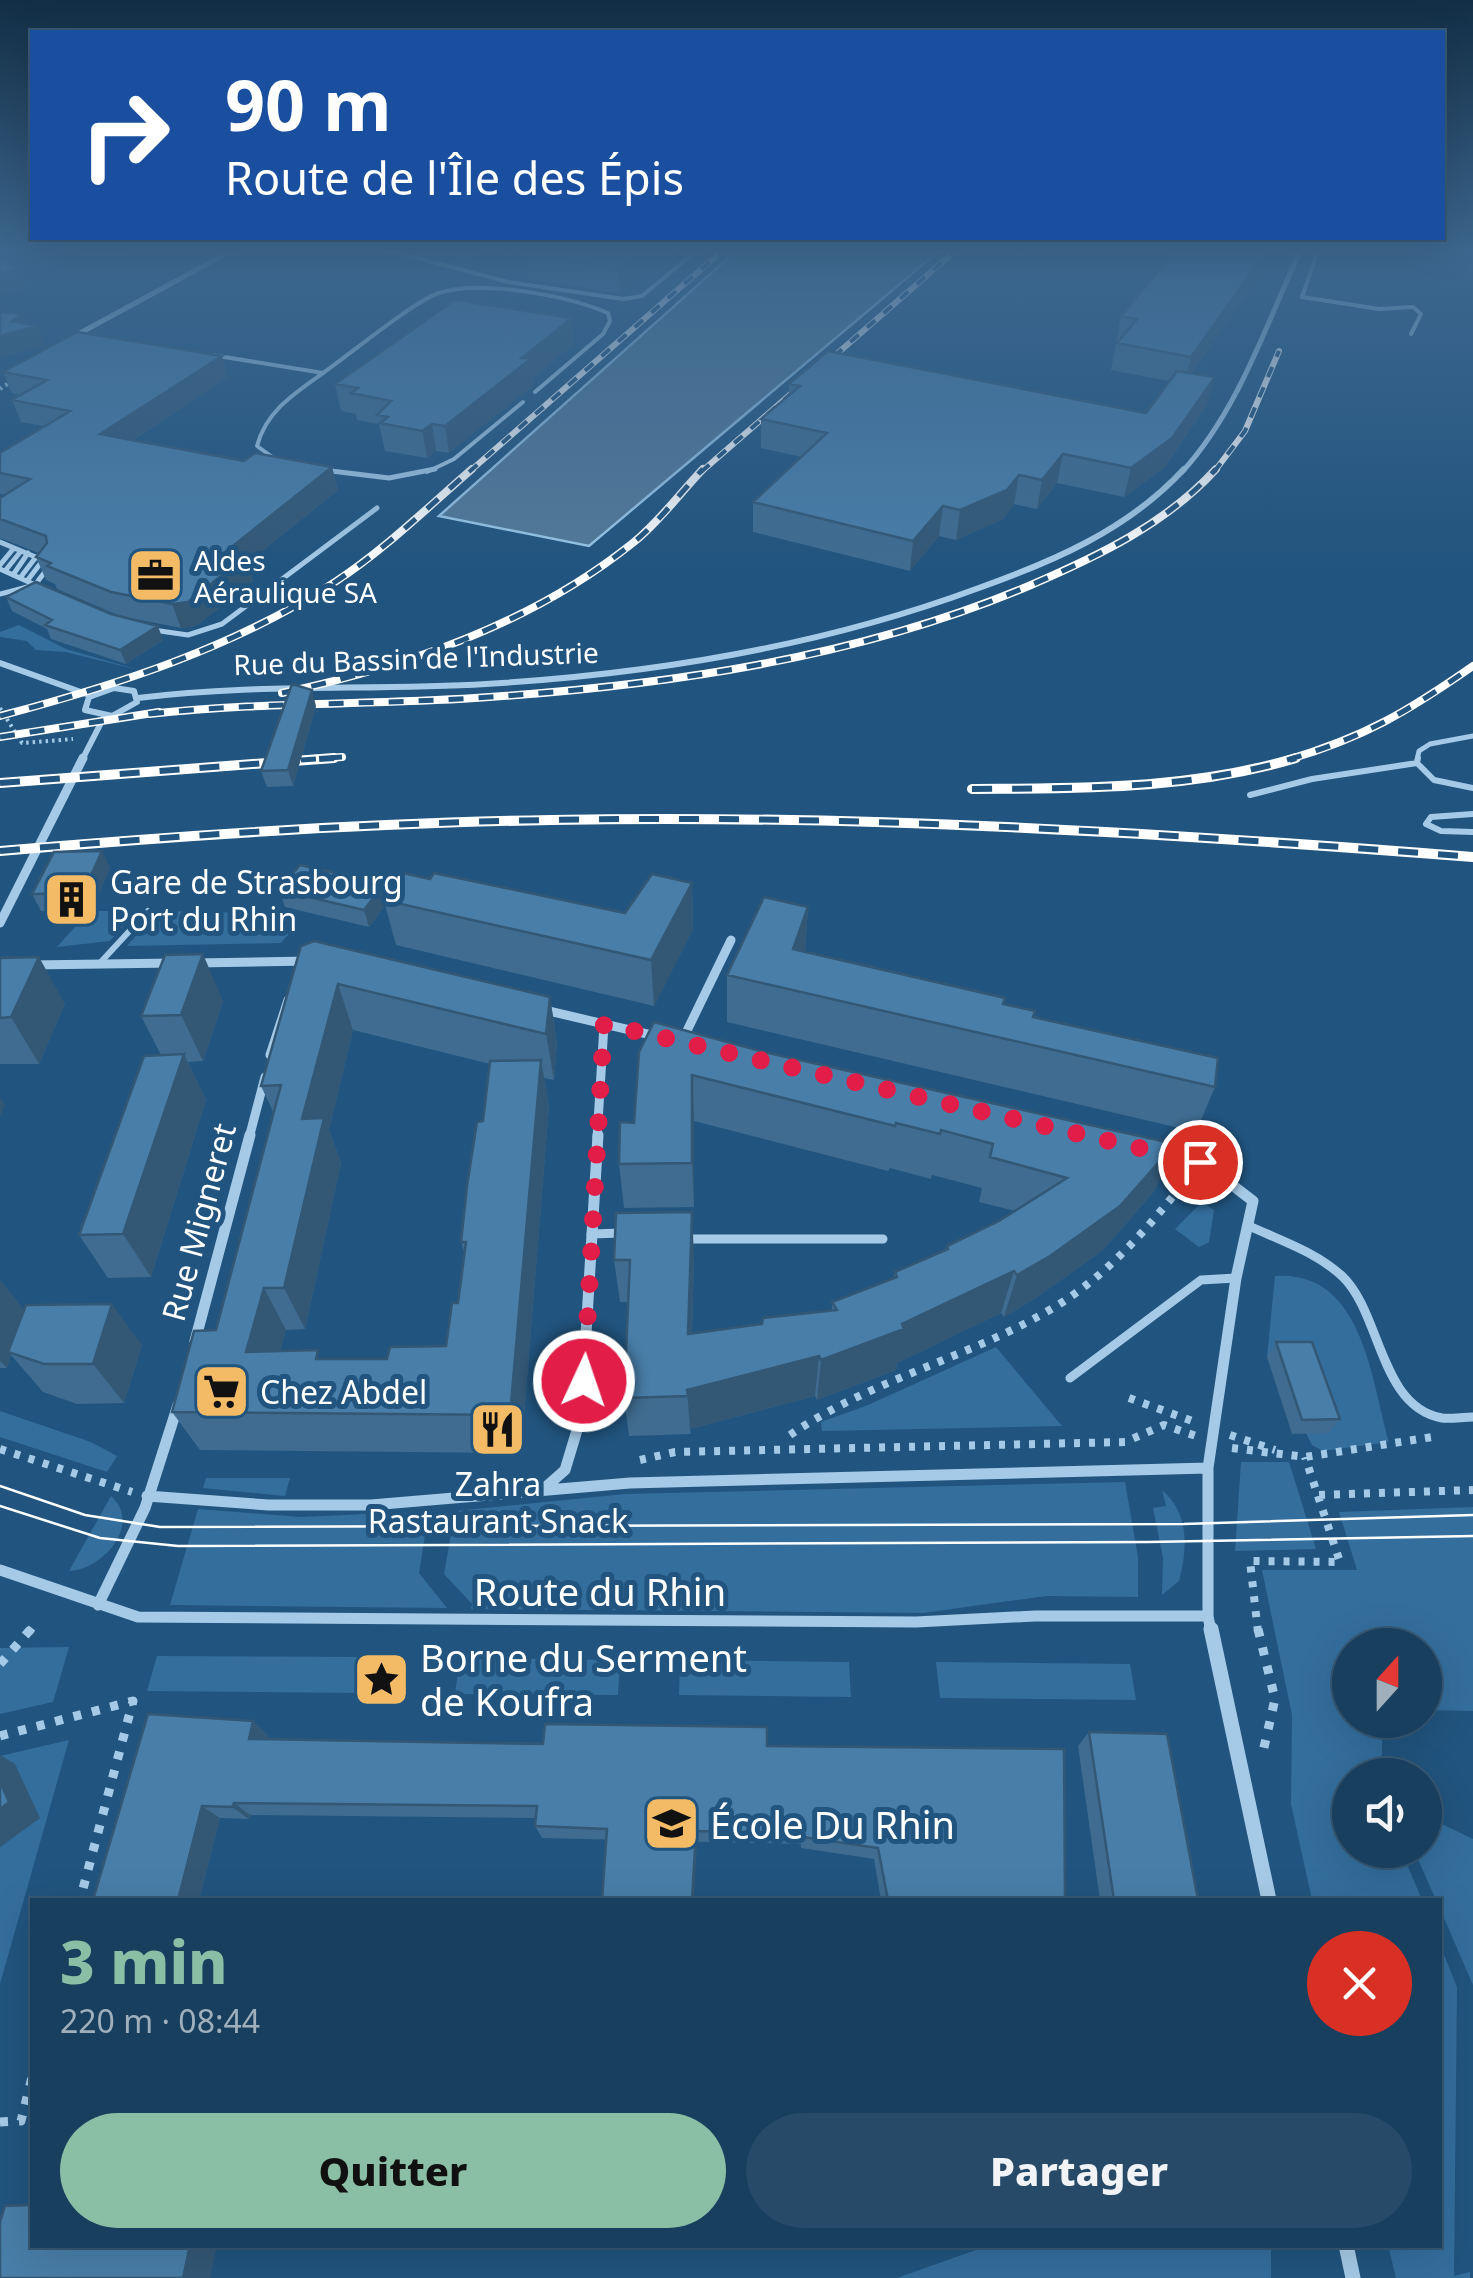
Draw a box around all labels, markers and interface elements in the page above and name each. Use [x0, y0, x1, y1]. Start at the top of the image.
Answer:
text: 90 m [225, 56, 392, 152]
icon: right [60, 70, 190, 200]
text: Route de l'Île des Épis [225, 147, 684, 208]
place label: Aldes Aéraulique SA [194, 541, 377, 611]
office icon: Aldes Aéraulique SA [125, 546, 185, 606]
street label: Rue du Bassin de l'Industrie [233, 633, 599, 683]
place label: Gare de Strasbourg Port du Rhin [110, 860, 403, 940]
building icon: Gare de Strasbourg Port du Rhin [41, 869, 101, 929]
street label: Rue Migneret [151, 1118, 245, 1326]
pin [1158, 1120, 1243, 1205]
icon: arrive [1173, 1135, 1228, 1190]
position arrow [532, 1329, 636, 1433]
supermarket icon: Chez Abdel [191, 1361, 251, 1421]
place label: Chez Abdel [260, 1370, 427, 1413]
restaurant icon: Zahra Rastaurant Snack [468, 1399, 528, 1459]
place label: Zahra Rastaurant Snack [368, 1462, 628, 1542]
street label: Route du Rhin [474, 1565, 726, 1617]
north arrow [1332, 1628, 1442, 1738]
map controls [1332, 1628, 1442, 1868]
place label: Borne du Serment de Koufra [420, 1631, 747, 1727]
place icon: Borne du Serment de Koufra [351, 1649, 411, 1709]
button: sound [1332, 1758, 1442, 1868]
school or university icon: École Du Rhin [641, 1794, 701, 1854]
place label: École Du Rhin [710, 1798, 955, 1850]
text: 3 min [60, 1920, 228, 2002]
button: close [1307, 1931, 1412, 2036]
text: 220 m · 08:44 [60, 1999, 260, 2042]
button: Quitter [60, 2113, 726, 2228]
button: Partager [746, 2113, 1412, 2228]

